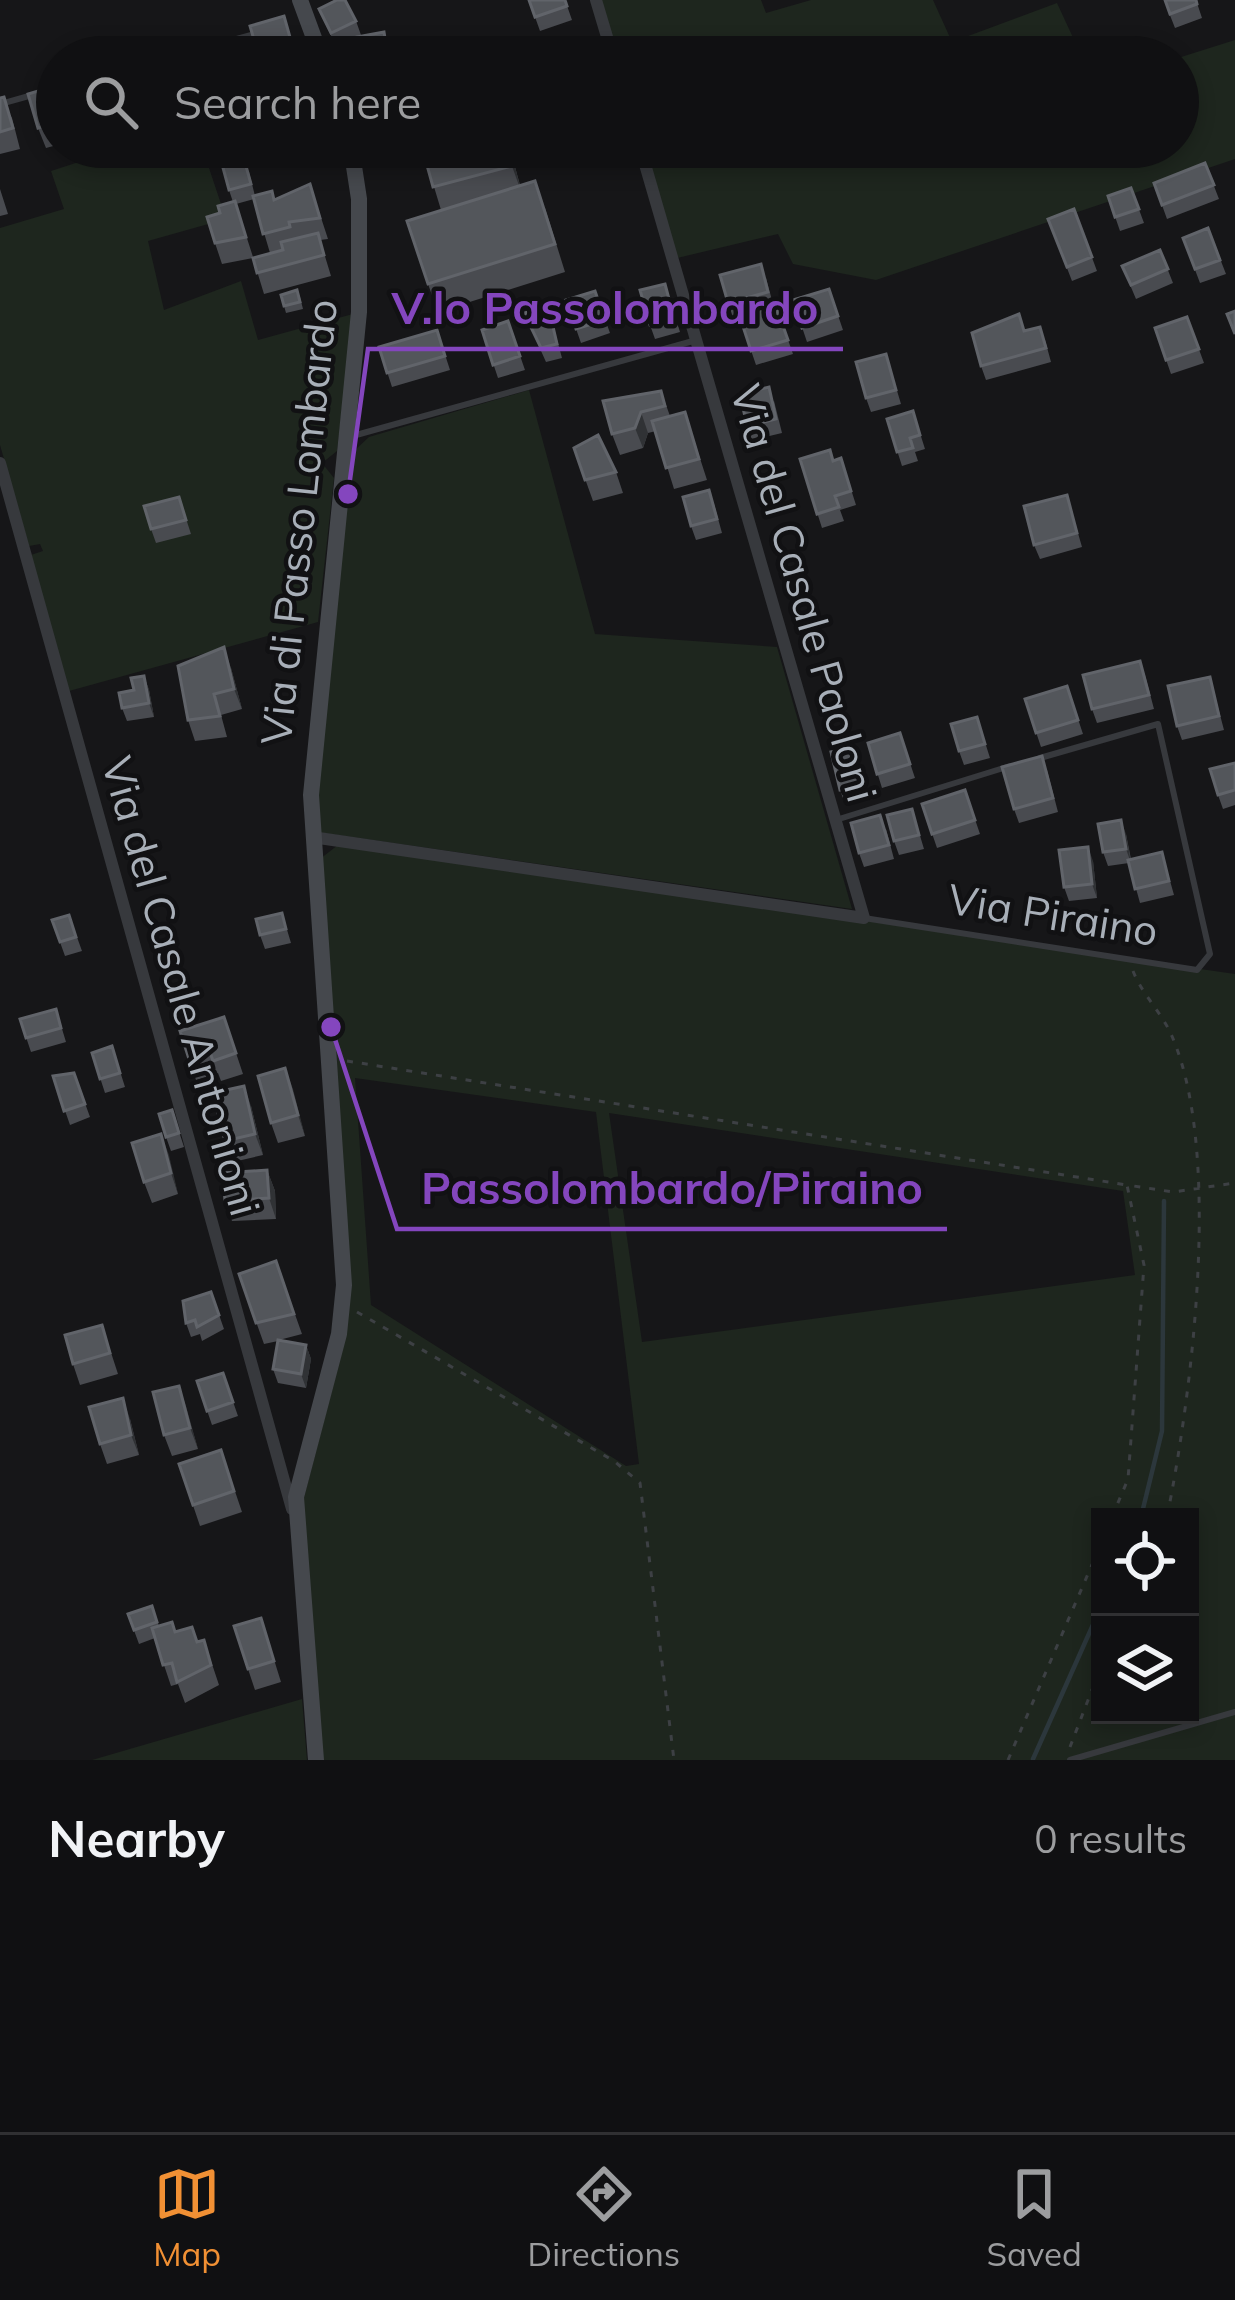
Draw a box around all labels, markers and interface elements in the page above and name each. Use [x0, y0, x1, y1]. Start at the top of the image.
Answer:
search box [36, 36, 1199, 168]
icon: search [78, 69, 144, 135]
text: Search here [174, 74, 421, 130]
callout: V.lo Passolombardo [368, 268, 843, 349]
text: V.lo Passolombardo [391, 279, 818, 335]
street label: Via di Passo Lombardo [249, 296, 348, 747]
street label: Via del Casale Paoloni [720, 378, 889, 808]
street label: Via del Casale Antonioni [91, 750, 272, 1221]
street label: Via Piraino [944, 872, 1162, 957]
callout: Passolombardo/Piraino [397, 1148, 947, 1229]
text: Passolombardo/Piraino [421, 1159, 923, 1215]
map controls [1091, 1508, 1199, 1724]
button: locate [1091, 1508, 1199, 1616]
button: layers [1091, 1616, 1199, 1724]
text: Nearby [48, 1806, 225, 1870]
text: 0 results [1034, 1814, 1187, 1863]
tab: Map [153, 2161, 221, 2274]
tab: Directions [528, 2161, 680, 2274]
tab: Saved [987, 2161, 1082, 2274]

